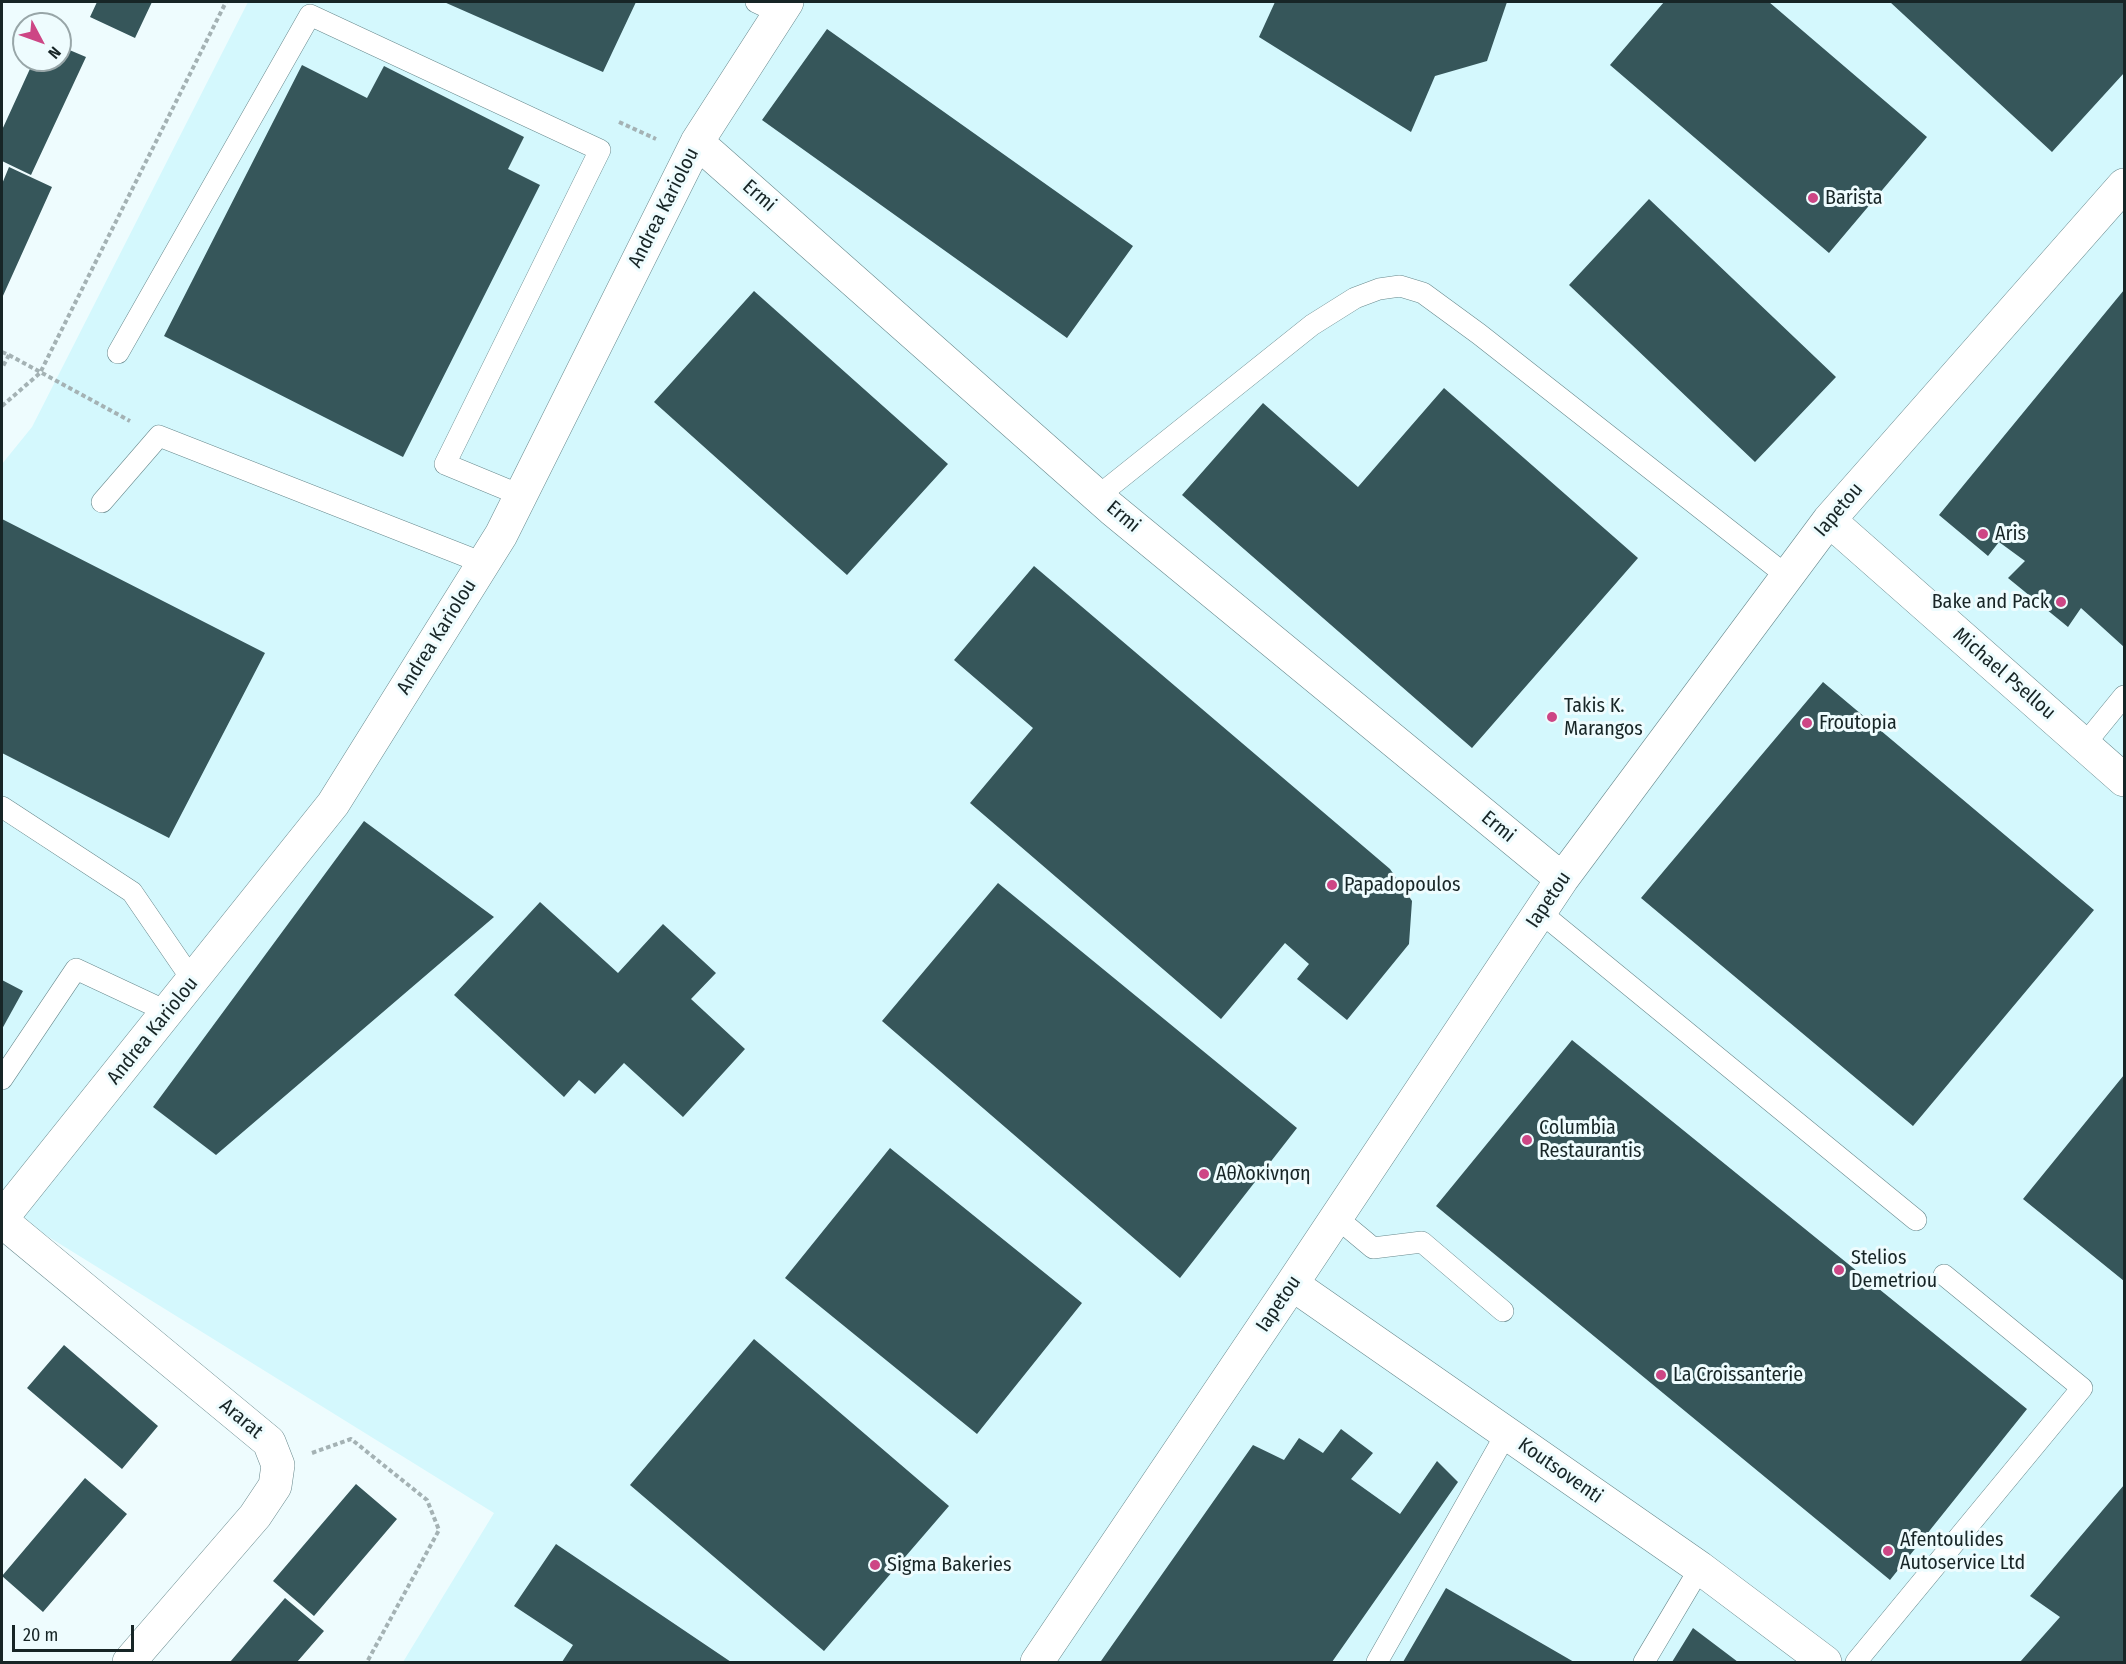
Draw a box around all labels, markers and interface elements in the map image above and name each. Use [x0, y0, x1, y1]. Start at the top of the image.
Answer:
north arrow [12, 12, 72, 72]
text: N [44, 43, 65, 63]
street label: Andrea Kariolou [623, 144, 705, 272]
street label: Ermi [737, 175, 781, 217]
place label: Barista [1825, 186, 1882, 210]
marker: Barista [1806, 191, 1820, 205]
street label: Iapetou [1810, 478, 1868, 542]
street label: Ermi [1101, 496, 1145, 538]
place label: Aris [1995, 522, 2026, 546]
marker: Aris [1976, 527, 1990, 541]
street label: Andrea Kariolou [392, 575, 482, 699]
place label: Bake and Pack [1932, 590, 2049, 614]
marker: Bake and Pack [2054, 595, 2068, 609]
street label: Michael Psellou [1948, 623, 2060, 725]
place label: Takis K. Marangos [1564, 694, 1643, 741]
marker: Takis K. Marangos [1545, 710, 1559, 724]
place label: Froutopia [1819, 711, 1897, 735]
marker: Froutopia [1800, 716, 1814, 730]
street label: Ermi [1476, 806, 1520, 848]
street label: Iapetou [1521, 867, 1577, 933]
place label: Papadopoulos [1344, 873, 1461, 897]
marker: Papadopoulos [1325, 878, 1339, 892]
street label: Andrea Kariolou [102, 972, 204, 1090]
place label: Columbia Restaurantis [1539, 1116, 1641, 1163]
marker: Columbia Restaurantis [1520, 1133, 1534, 1147]
place label: Αθλοκίνηση [1216, 1162, 1311, 1186]
marker: Αθλοκίνηση [1197, 1167, 1211, 1181]
place label: Stelios Demetriou [1851, 1246, 1937, 1293]
marker: Stelios Demetriou [1832, 1263, 1846, 1277]
street label: Iapetou [1251, 1271, 1307, 1337]
place label: La Croissanterie [1673, 1363, 1803, 1387]
marker: La Croissanterie [1654, 1368, 1668, 1382]
street label: Ararat [214, 1394, 268, 1444]
street label: Koutsoventi [1513, 1433, 1607, 1509]
place label: Afentoulides Autoservice Ltd [1900, 1528, 2025, 1575]
marker: Afentoulides Autoservice Ltd [1881, 1544, 1895, 1558]
place label: Sigma Bakeries [887, 1553, 1011, 1577]
marker: Sigma Bakeries [868, 1558, 882, 1572]
scale bar [15, 1613, 136, 1651]
text: 20 m [23, 1624, 58, 1646]

